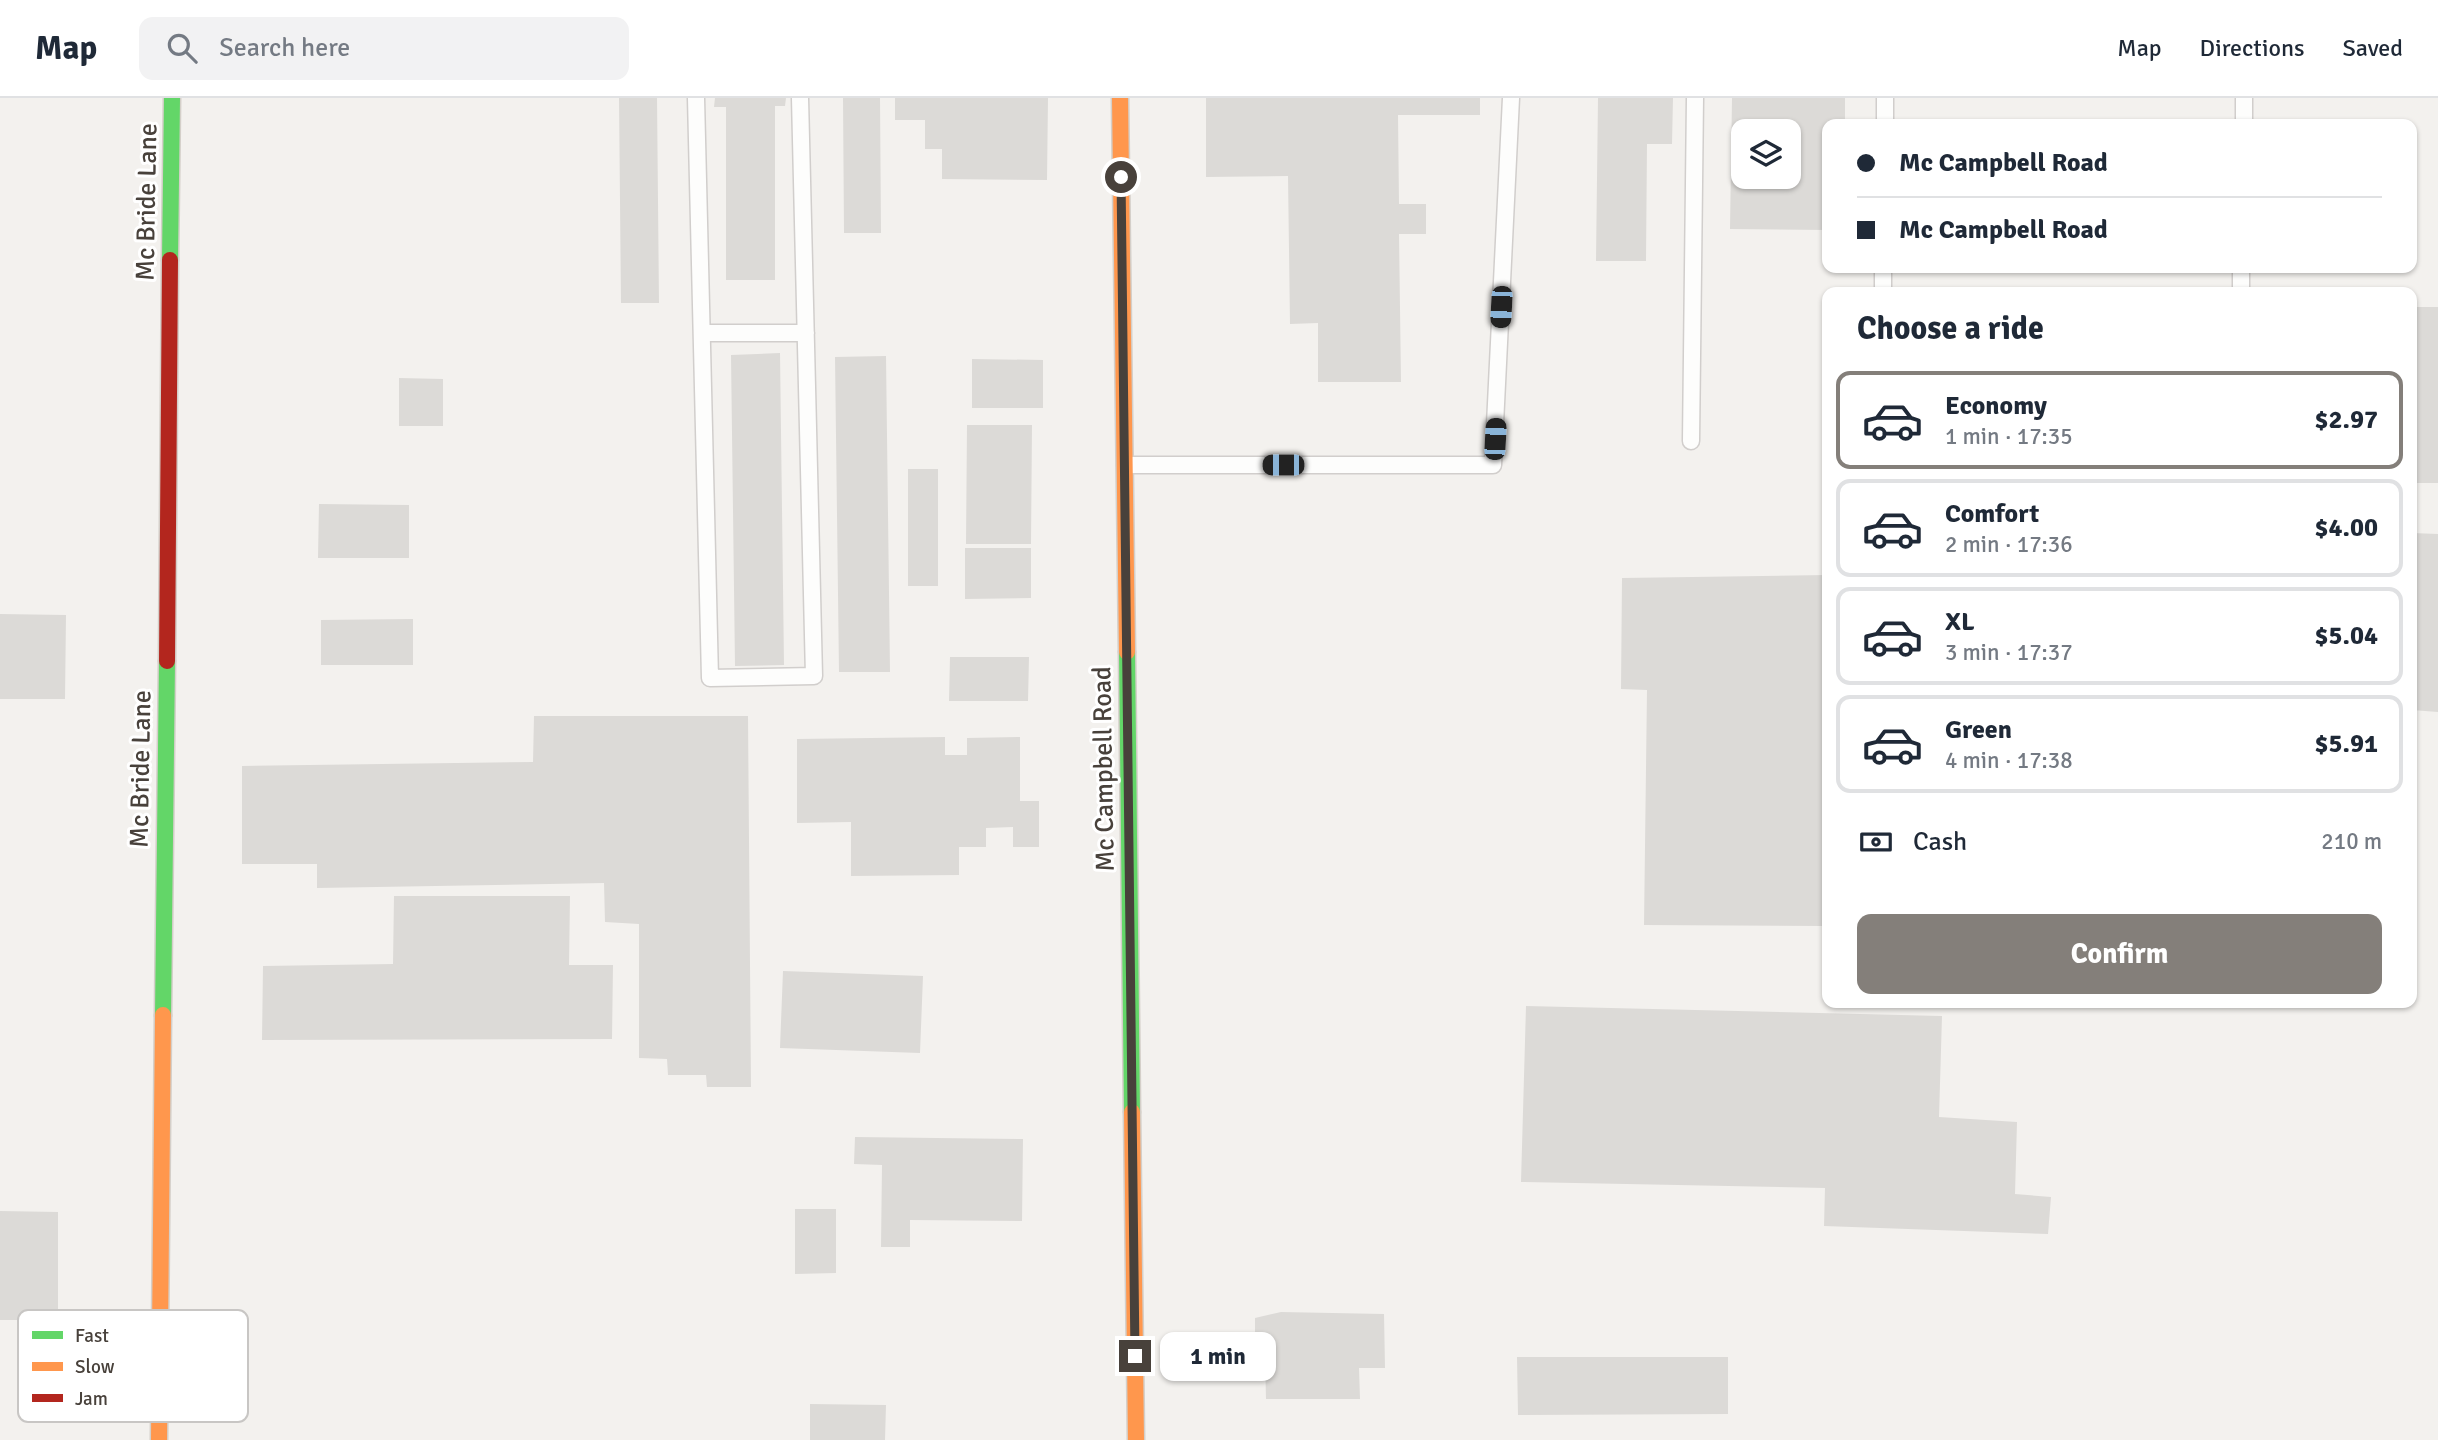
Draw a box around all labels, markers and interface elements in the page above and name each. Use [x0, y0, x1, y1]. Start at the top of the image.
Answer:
search box [139, 17, 629, 80]
text: Map [35, 28, 97, 69]
icon: search [163, 29, 201, 67]
text: Search here [219, 32, 350, 64]
text: Map [2117, 33, 2162, 63]
text: Directions [2200, 33, 2305, 63]
text: Saved [2343, 33, 2403, 63]
map controls [1731, 119, 1801, 189]
button: layers [1731, 119, 1801, 189]
street label: Mc Bride Lane [130, 123, 164, 281]
text: Mc Campbell Road [1899, 147, 2108, 179]
route start [1105, 161, 1137, 193]
text: Mc Campbell Road [1899, 214, 2108, 246]
car [1490, 285, 1513, 329]
text: Choose a ride [1857, 309, 2044, 348]
icon: car [1861, 389, 1924, 452]
text: Economy [1945, 390, 2047, 422]
text: $2.97 [2314, 404, 2378, 436]
car [1484, 417, 1507, 461]
text: 1 min · 17:35 [1945, 422, 2073, 451]
car [1263, 455, 1305, 476]
icon: car [1861, 497, 1924, 560]
text: Comfort [1945, 498, 2039, 530]
text: $4.00 [2314, 512, 2378, 544]
text: 2 min · 17:36 [1945, 530, 2073, 559]
icon: car [1861, 605, 1924, 668]
text: XL [1945, 606, 1975, 638]
text: $5.04 [2314, 620, 2378, 652]
text: 3 min · 17:37 [1945, 638, 2073, 667]
street label: Mc Campbell Road [1086, 666, 1122, 872]
street label: Mc Bride Lane [124, 690, 158, 848]
icon: car [1861, 713, 1924, 776]
text: Green [1945, 714, 2012, 746]
text: $5.91 [2314, 728, 2378, 760]
text: 4 min · 17:38 [1945, 746, 2073, 775]
icon: cash [1857, 823, 1895, 861]
text: Cash [1913, 826, 1967, 858]
text: 210 m [2321, 827, 2382, 856]
button: Confirm [1857, 914, 2382, 994]
legend [18, 1310, 248, 1422]
text: Fast [75, 1324, 109, 1348]
callout: 1 min [1160, 1332, 1275, 1380]
route end [1119, 1340, 1151, 1372]
text: 1 min [1190, 1342, 1246, 1371]
text: Slow [75, 1355, 115, 1379]
text: Jam [75, 1387, 108, 1411]

